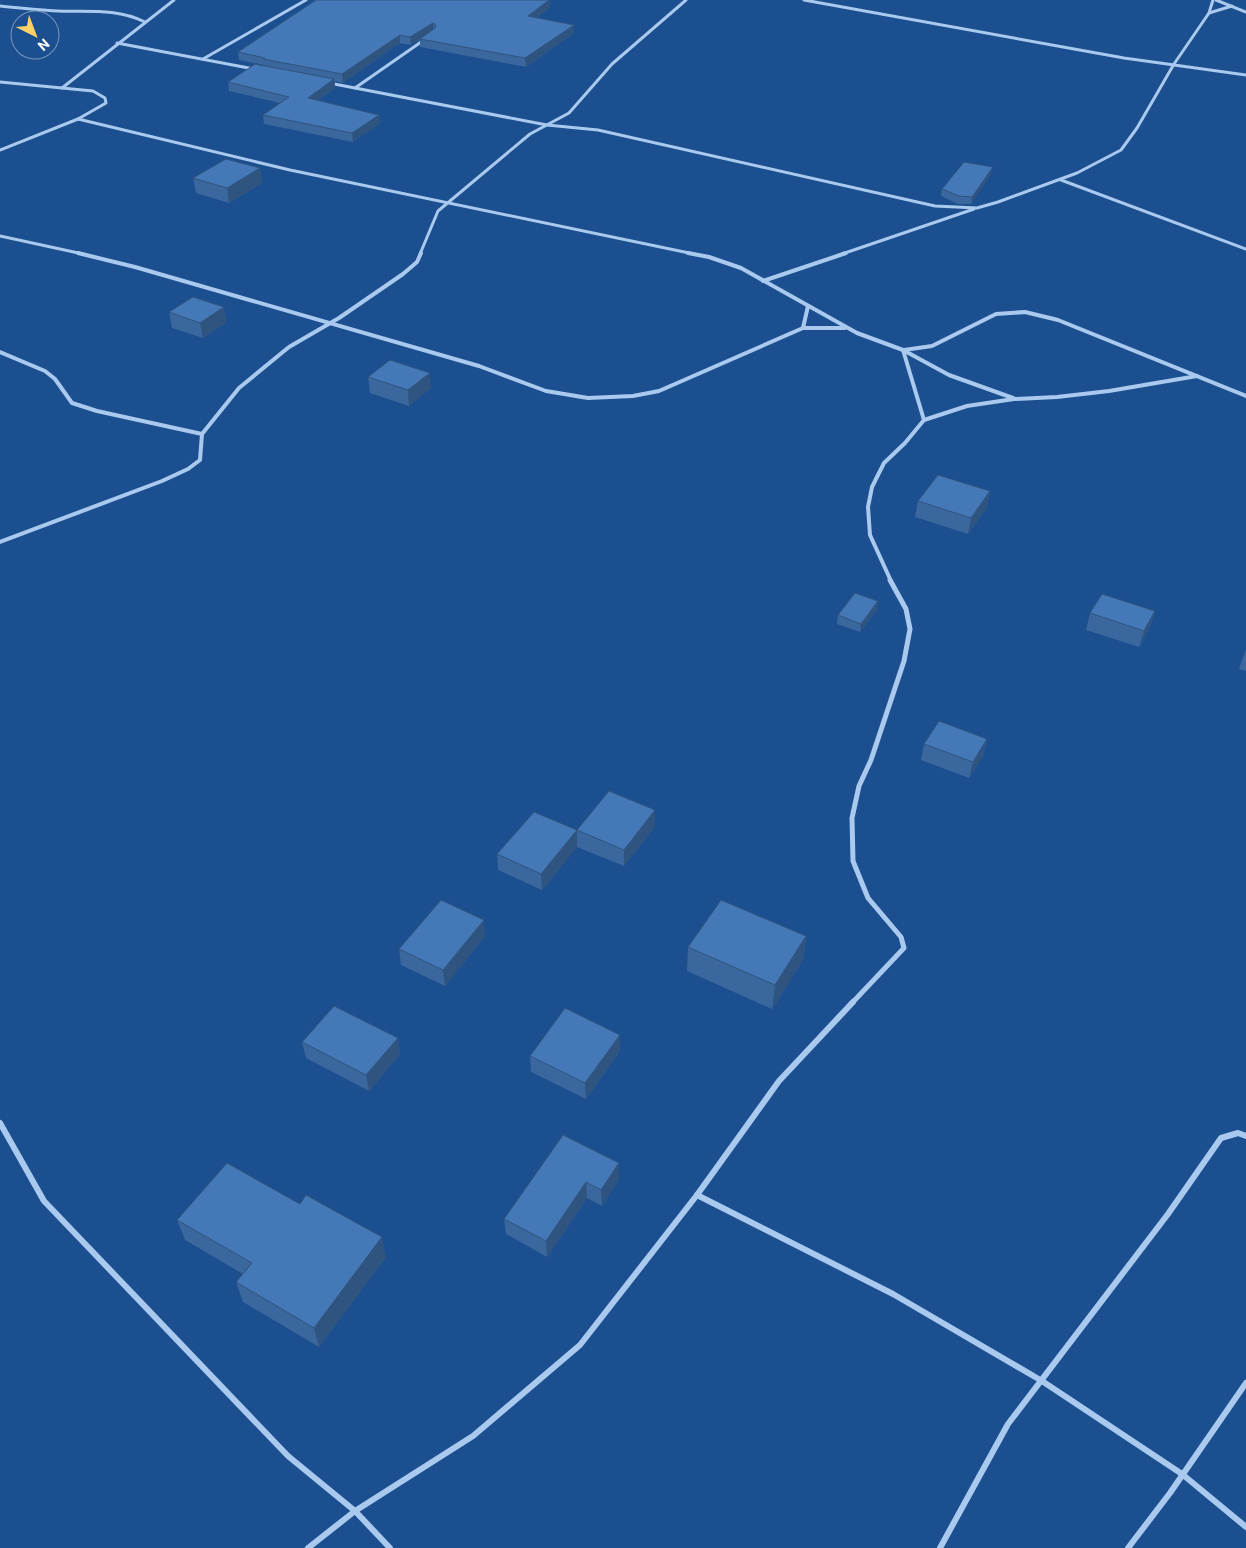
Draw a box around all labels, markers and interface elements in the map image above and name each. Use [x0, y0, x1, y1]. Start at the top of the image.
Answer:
north arrow [10, 10, 60, 60]
text: N [35, 35, 53, 54]

